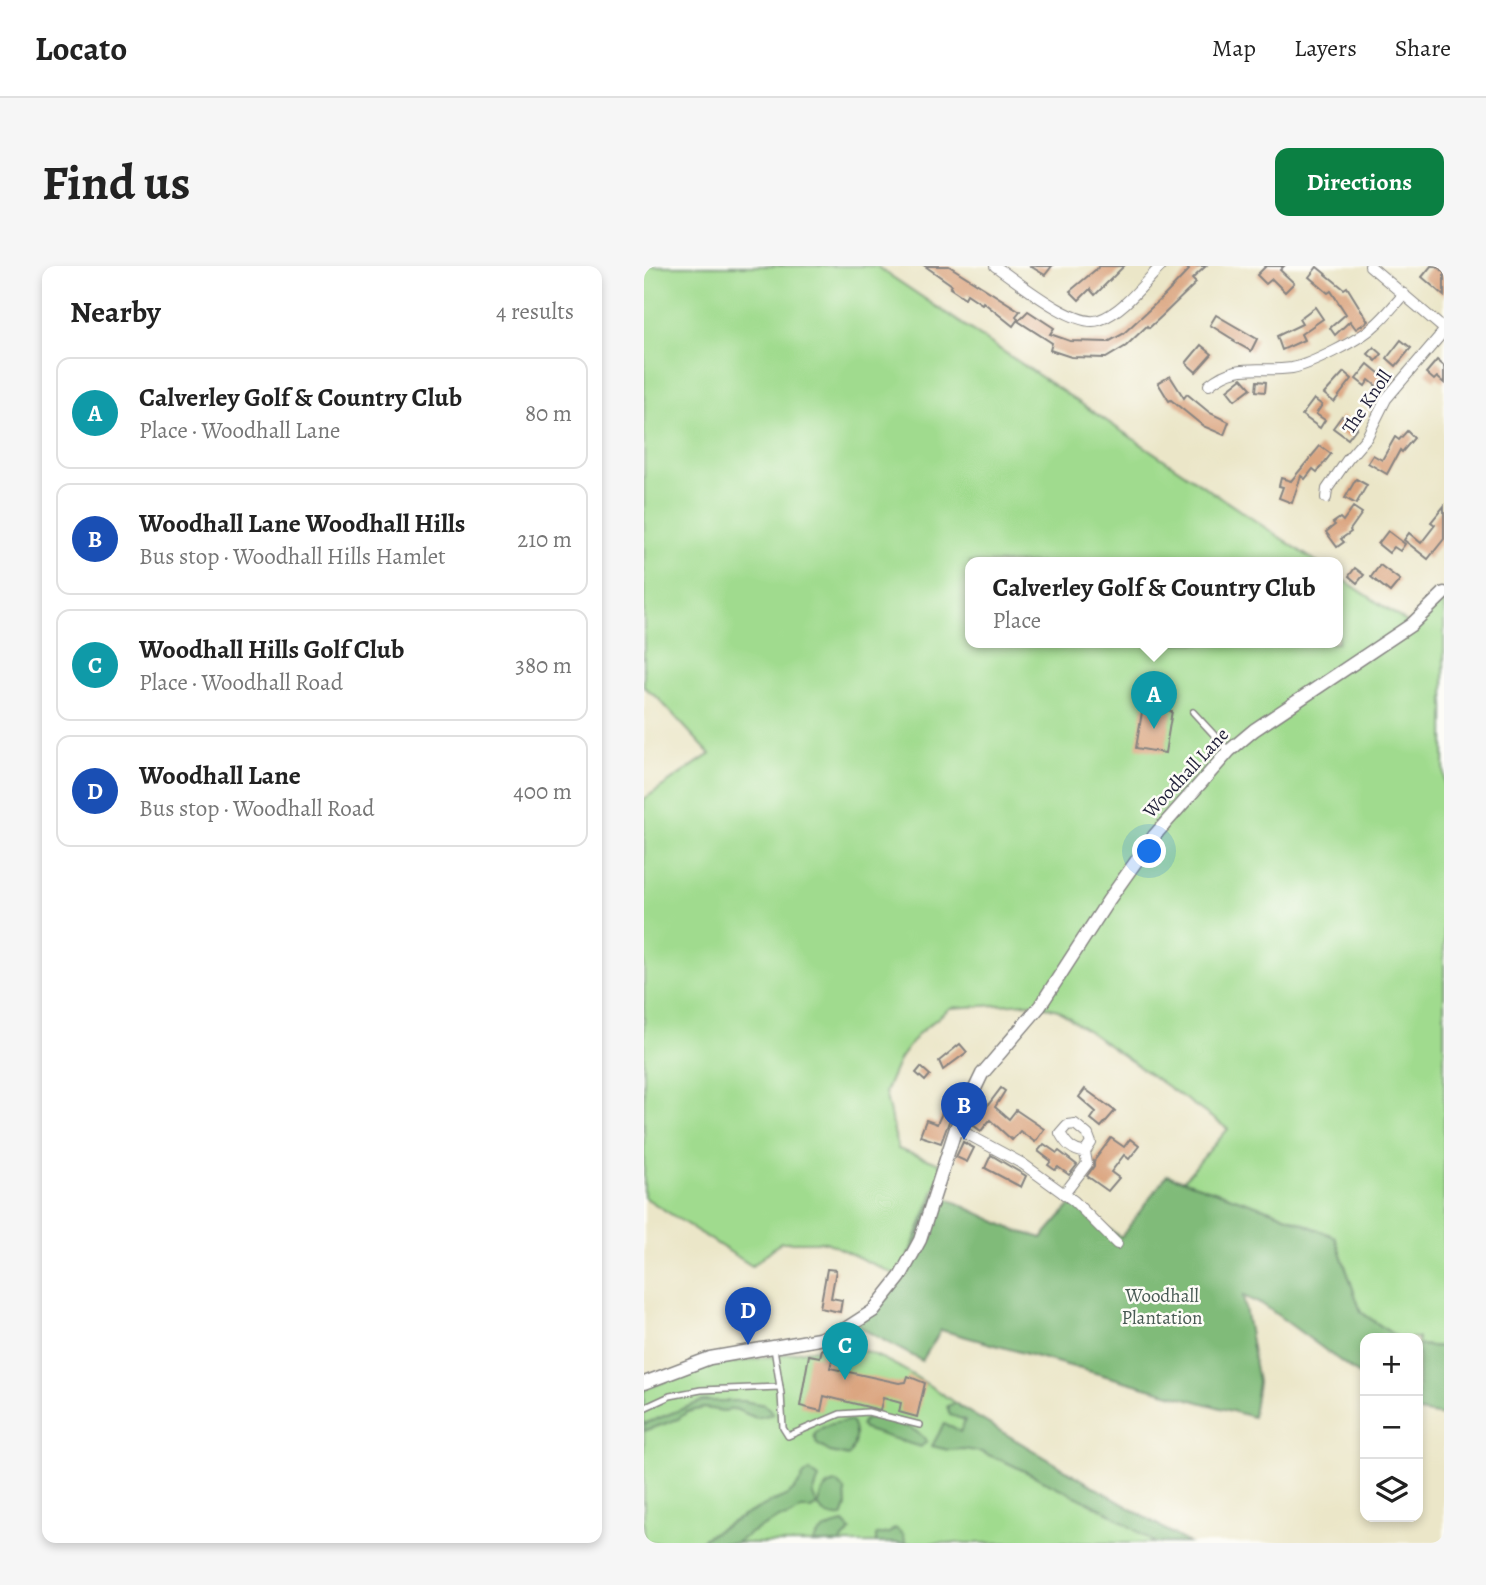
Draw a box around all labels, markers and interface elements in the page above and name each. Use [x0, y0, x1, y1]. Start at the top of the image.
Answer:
text: Locato [35, 26, 127, 71]
text: Map [1212, 32, 1256, 64]
text: Layers [1294, 32, 1357, 64]
text: Share [1395, 32, 1451, 64]
button: Directions [1275, 148, 1444, 216]
text: Find us [42, 149, 190, 216]
text: Nearby [70, 292, 161, 332]
text: 4 results [496, 296, 574, 327]
street label: The Knoll [1336, 365, 1398, 439]
text: Calverley Golf & Country Club [139, 380, 462, 415]
text: A [88, 398, 102, 429]
text: 80 m [525, 398, 572, 429]
text: Place · Woodhall Lane [139, 415, 340, 446]
text: Woodhall Lane Woodhall Hills [139, 506, 465, 541]
text: B [88, 524, 102, 555]
text: 210 m [517, 524, 572, 555]
text: Bus stop · Woodhall Hills Hamlet [139, 541, 446, 572]
popup [965, 557, 1343, 648]
text: Calverley Golf & Country Club [992, 570, 1316, 605]
text: Place [992, 605, 1041, 636]
text: Woodhall Hills Golf Club [139, 632, 404, 667]
text: C [88, 650, 102, 681]
text: 380 m [515, 650, 572, 681]
text: Place · Woodhall Road [139, 667, 343, 698]
pin: A [1131, 671, 1177, 729]
street label: Woodhall Lane [1137, 722, 1235, 825]
text: Woodhall Lane [139, 758, 301, 793]
text: D [87, 776, 103, 807]
text: 400 m [513, 776, 572, 807]
text: Bus stop · Woodhall Road [139, 793, 375, 824]
your location [1132, 834, 1166, 868]
pin: B [941, 1082, 987, 1140]
park label: Woodhall Plantation [1122, 1283, 1203, 1331]
pin: D [725, 1287, 771, 1345]
pin: C [822, 1322, 868, 1380]
map controls [1360, 1333, 1423, 1522]
button: + [1360, 1333, 1423, 1396]
button: − [1360, 1396, 1423, 1459]
button: layers [1360, 1459, 1423, 1522]

